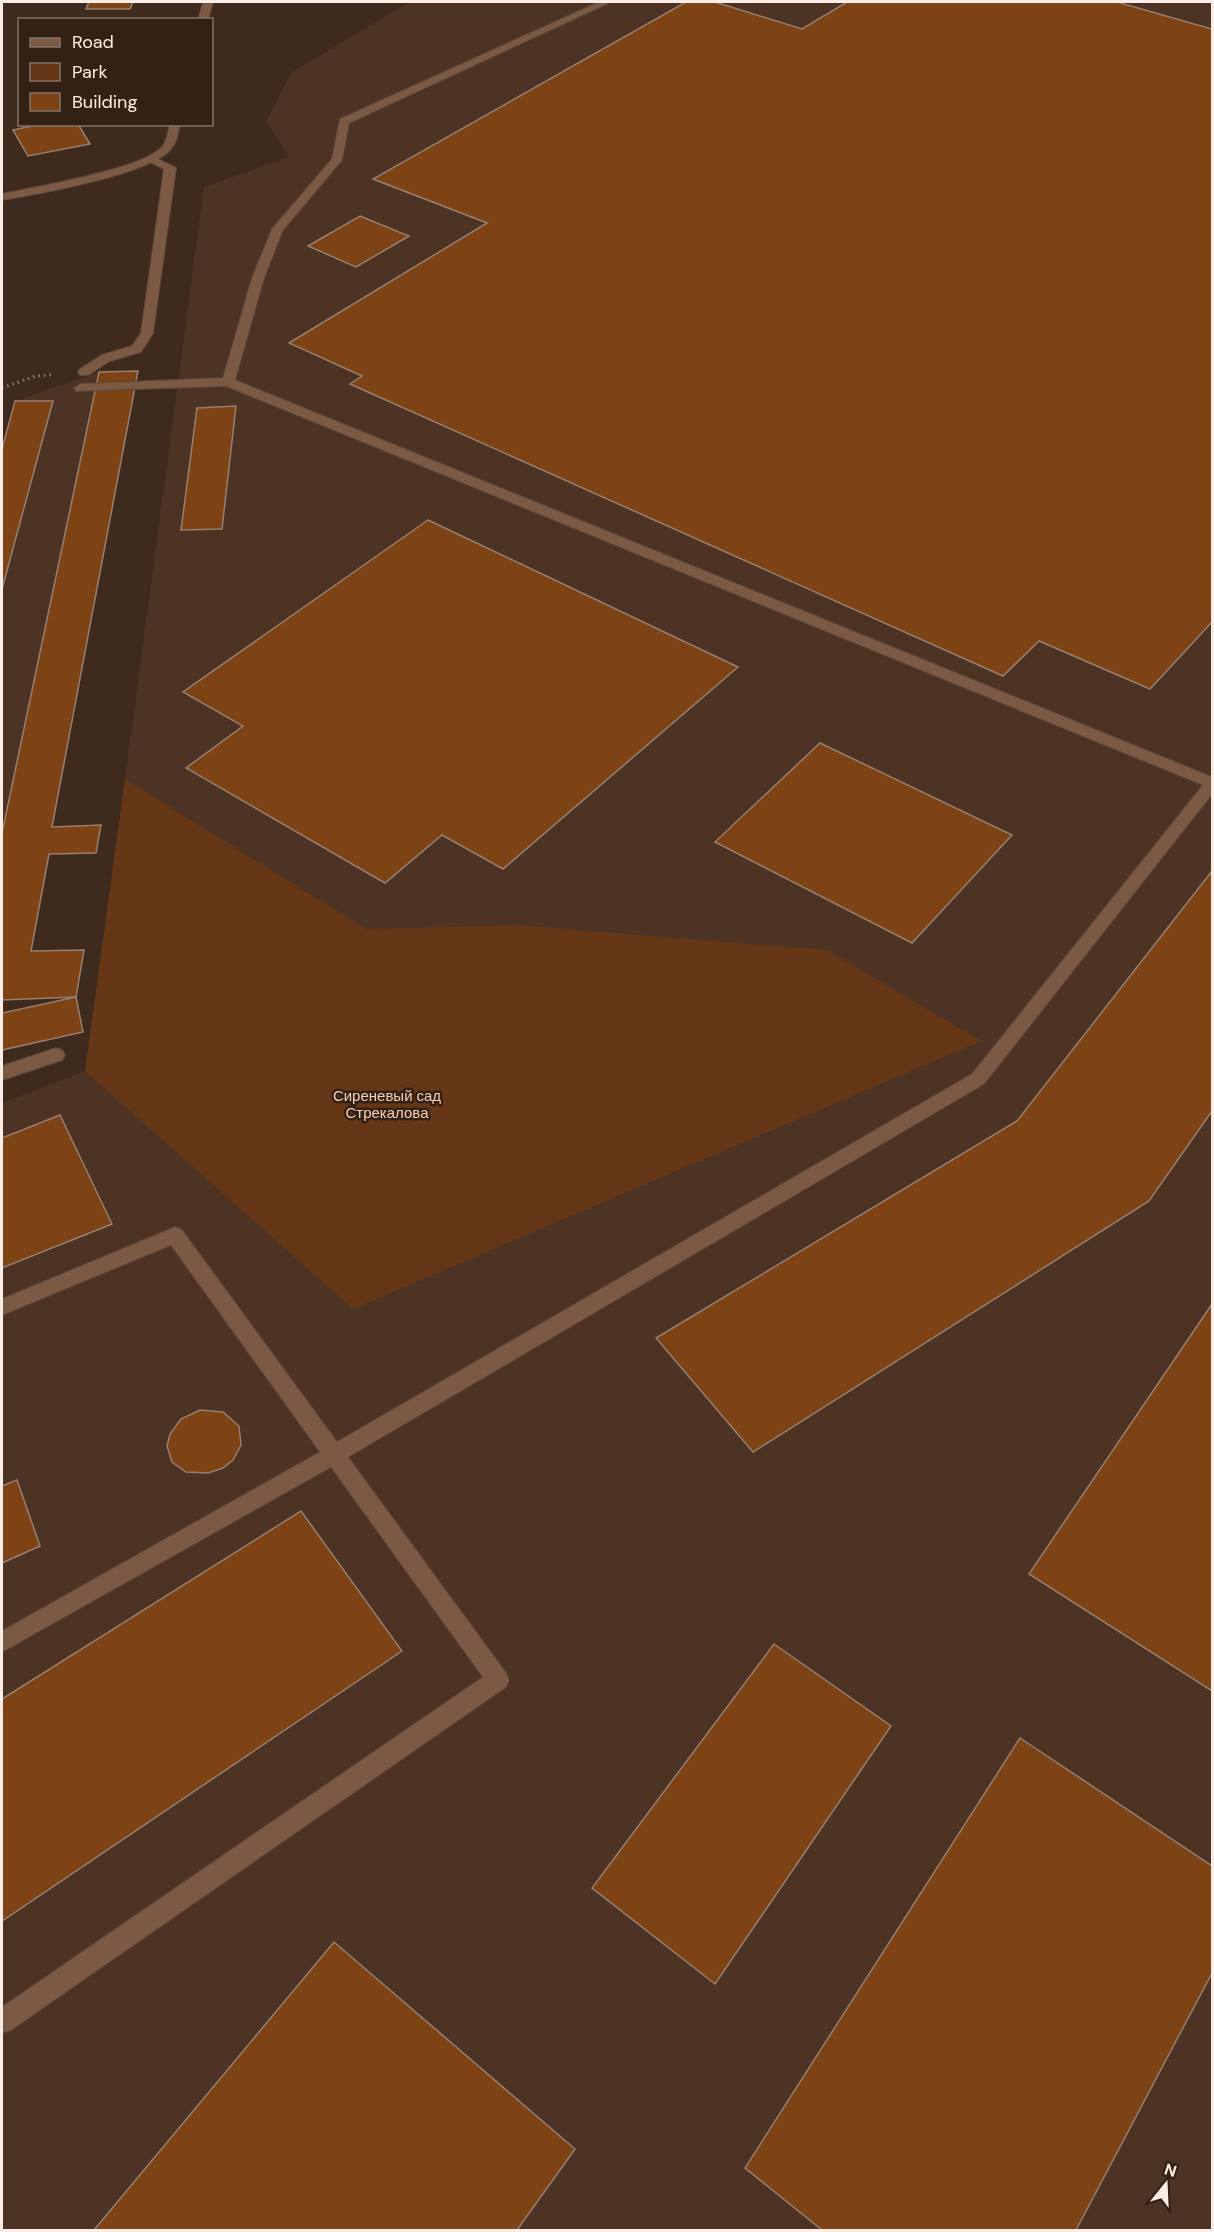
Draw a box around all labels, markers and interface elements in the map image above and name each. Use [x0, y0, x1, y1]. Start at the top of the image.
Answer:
legend [18, 18, 213, 126]
text: Road [72, 30, 114, 54]
text: Park [72, 60, 108, 84]
text: Building [72, 90, 137, 114]
park label: Сиреневый сад Стрекалова [333, 1086, 441, 1123]
north arrow [1136, 2154, 1196, 2214]
text: N [1162, 2158, 1179, 2182]

